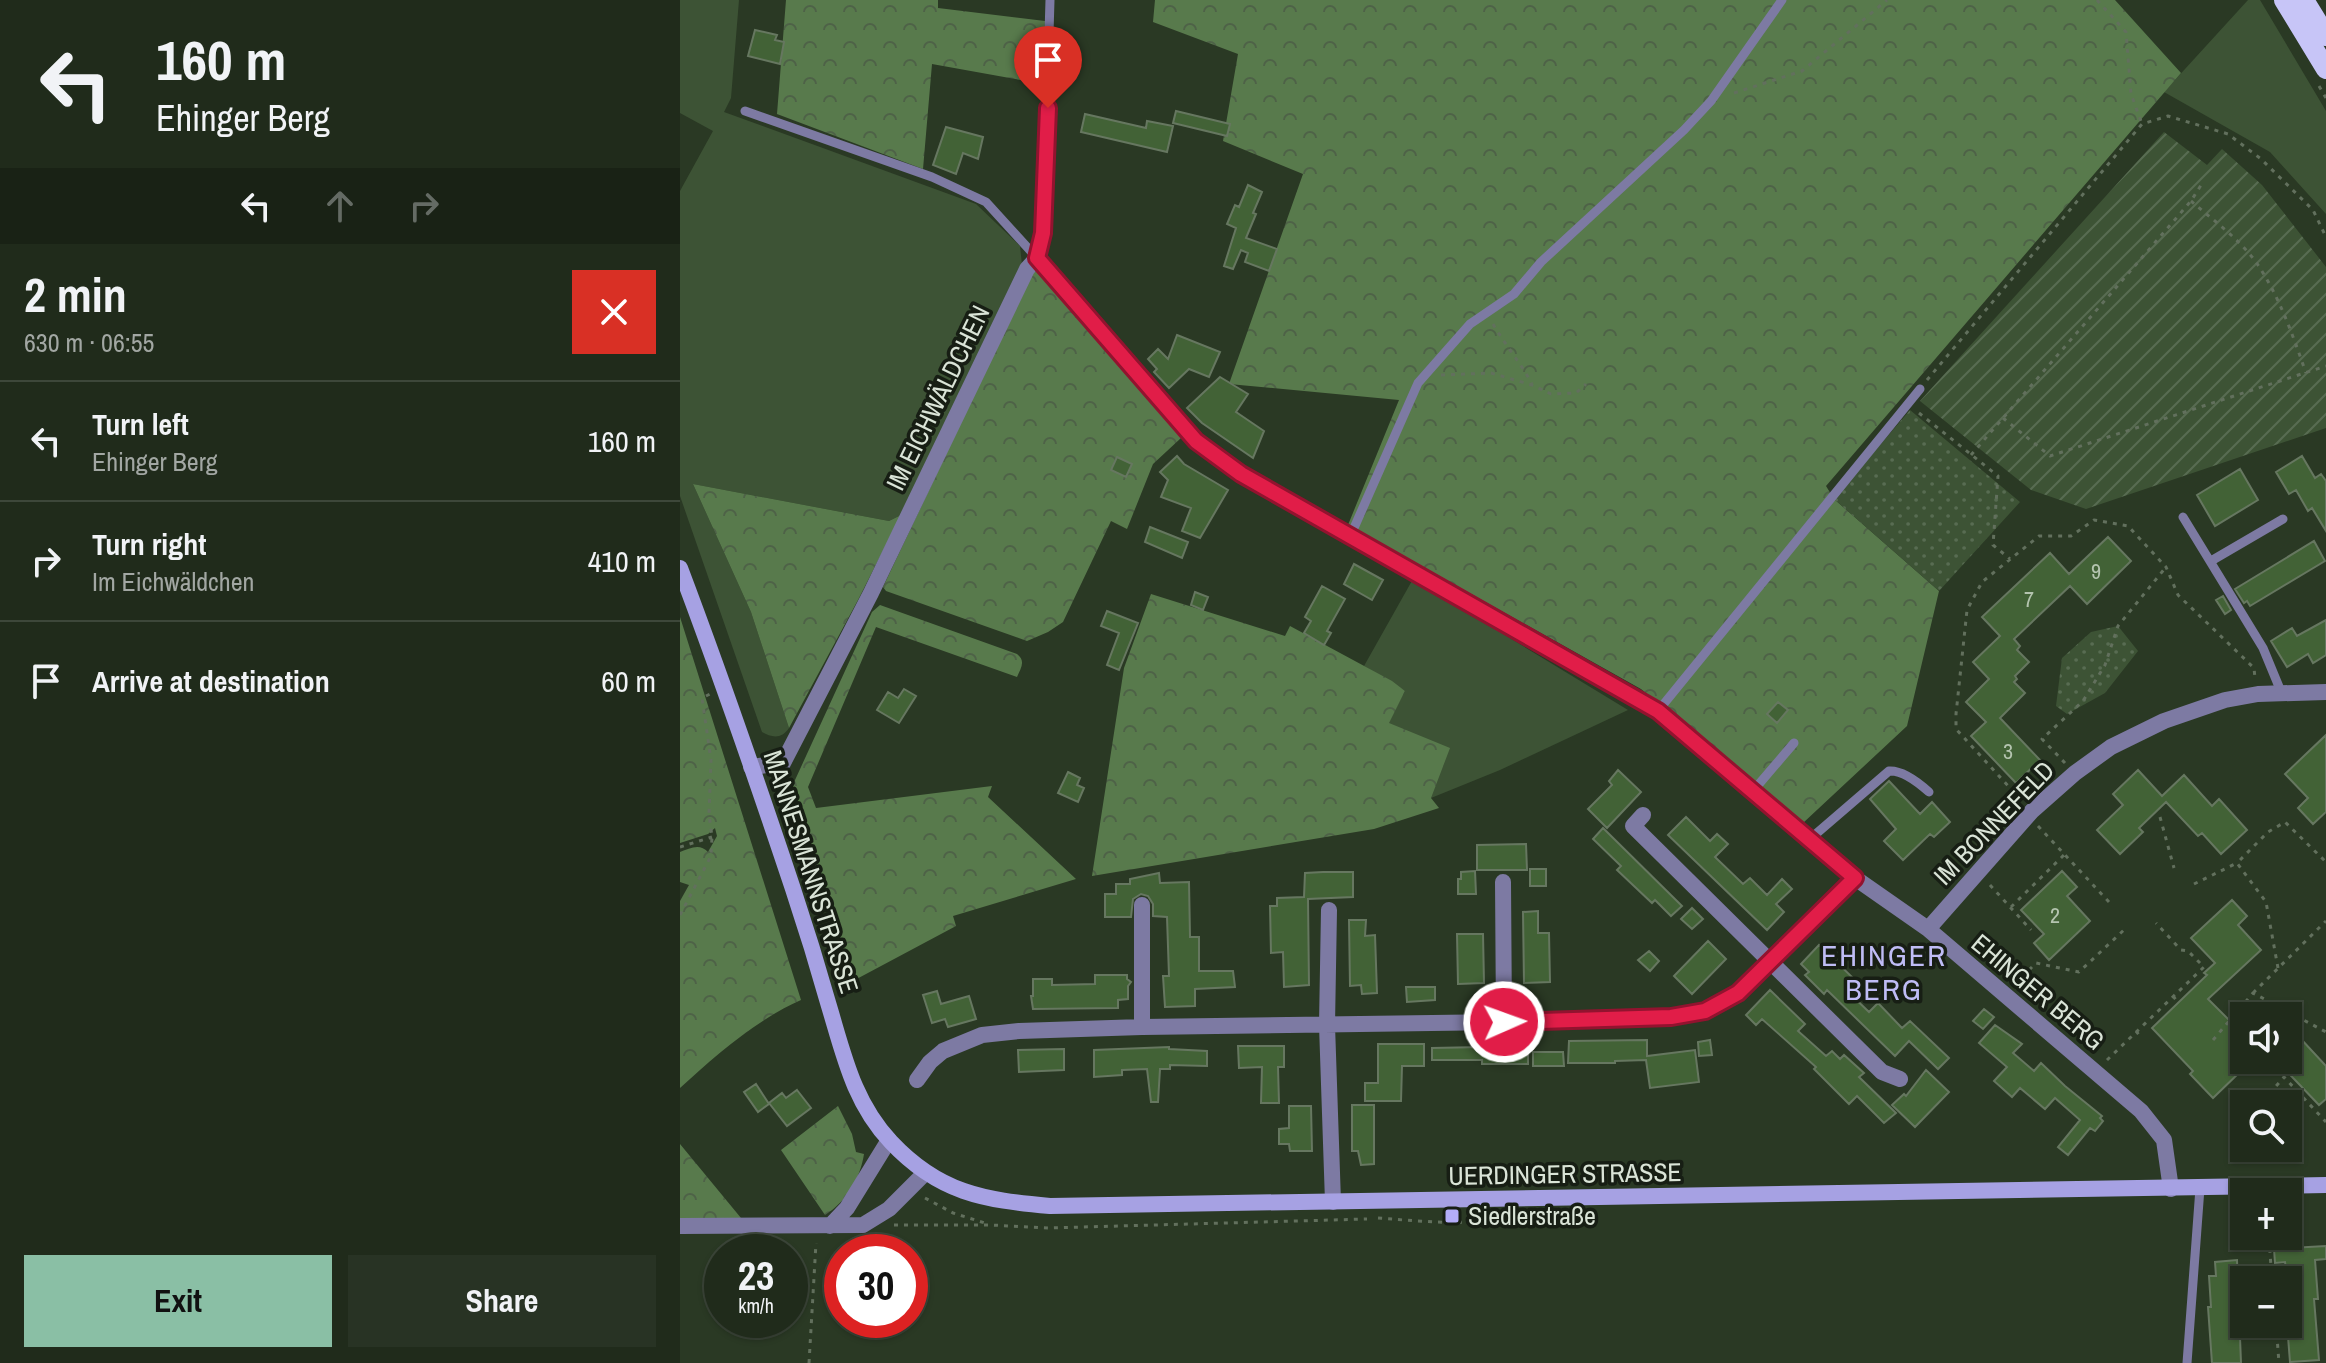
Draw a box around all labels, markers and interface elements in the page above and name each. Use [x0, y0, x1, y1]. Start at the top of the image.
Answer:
text: 160 m [156, 22, 286, 97]
pin [1014, 26, 1082, 108]
icon: left [24, 32, 128, 136]
icon: arrive [1026, 38, 1070, 82]
text: Ehinger Berg [156, 94, 330, 142]
icon: left [234, 184, 278, 228]
icon: ahead [318, 184, 362, 228]
icon: right [402, 184, 446, 228]
text: 2 min [24, 262, 127, 327]
button: close [572, 270, 656, 354]
street label: IM EICHWÄLDCHEN [878, 299, 998, 496]
text: 630 m · 06:55 [24, 325, 154, 360]
text: Turn left [92, 404, 189, 444]
icon: left [24, 419, 68, 463]
text: 160 m [588, 421, 656, 461]
text: Ehinger Berg [92, 444, 218, 479]
text: Turn right [92, 524, 206, 564]
icon: right [24, 539, 68, 583]
text: 410 m [588, 541, 656, 581]
house number: 9 [2091, 556, 2101, 586]
text: Im Eichwäldchen [92, 564, 254, 599]
house number: 7 [2024, 584, 2034, 614]
icon: arrive [24, 659, 68, 703]
text: Arrive at destination [92, 661, 330, 701]
text: 60 m [601, 661, 656, 701]
house number: 3 [2003, 736, 2013, 766]
street label: MANNESMANNSTRASSE [756, 746, 867, 998]
street label: IM BONNEFELD [1926, 753, 2062, 892]
house number: 2 [2050, 900, 2060, 930]
street label: EHINGER BERG [1964, 926, 2112, 1058]
district label: EHINGER BERG [1821, 935, 1947, 1009]
position arrow [1462, 980, 1546, 1064]
map controls [2230, 1002, 2302, 1338]
button: sound [2230, 1002, 2302, 1074]
button: search [2230, 1090, 2302, 1162]
street label: UERDINGER STRASSE [1448, 1154, 1682, 1193]
button: + [2230, 1178, 2302, 1250]
place label: Siedlerstraße [1468, 1198, 1596, 1233]
marker: Siedlerstraße [1443, 1207, 1461, 1225]
speed limit sign: 30 [824, 1234, 928, 1338]
text: 23 [738, 1249, 774, 1302]
button: Exit [24, 1255, 332, 1347]
button: Share [348, 1255, 656, 1347]
button: − [2230, 1266, 2302, 1338]
text: km/h [738, 1292, 774, 1319]

